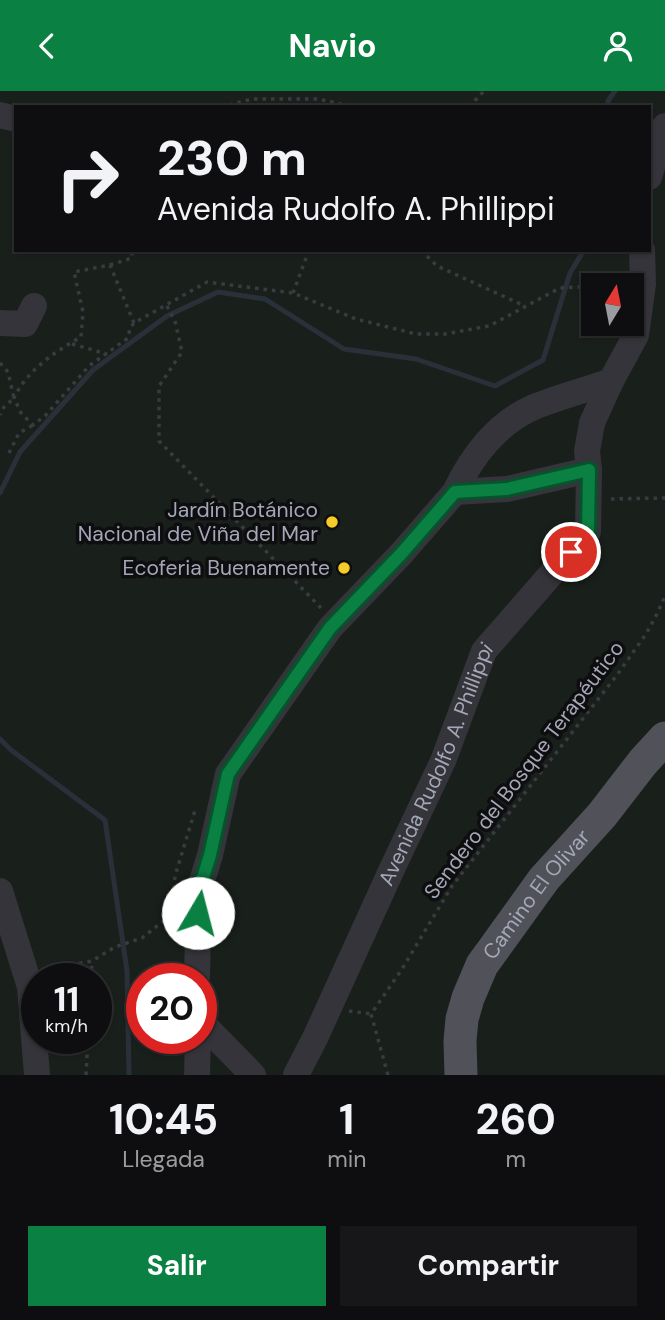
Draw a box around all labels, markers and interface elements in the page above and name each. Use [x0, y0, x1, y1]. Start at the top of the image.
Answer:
text: Navio [289, 25, 376, 67]
icon: back [28, 27, 66, 65]
icon: person [599, 27, 637, 65]
text: 230 m [157, 126, 307, 190]
icon: right [42, 133, 133, 224]
text: Avenida Rudolfo A. Phillippi [157, 188, 555, 230]
north arrow [581, 273, 644, 336]
map controls [581, 273, 644, 336]
place label: Jardín Botánico Nacional de Viña del Mar [78, 496, 318, 548]
marker: Jardín Botánico Nacional de Viña del Mar [324, 514, 340, 530]
pin [541, 522, 601, 582]
icon: arrive [552, 533, 590, 571]
place label: Ecoferia Buenamente [123, 554, 330, 582]
marker: Ecoferia Buenamente [336, 560, 352, 576]
street label: Sendero del Bosque Terapéutico [418, 635, 630, 905]
street label: Avenida Rudolfo A. Phillippi [372, 636, 499, 890]
street label: Camino El Olivar [477, 823, 596, 965]
position arrow [161, 876, 235, 950]
speed limit sign: 20 [126, 963, 217, 1054]
text: 11 [54, 976, 79, 1022]
text: km/h [45, 1014, 88, 1038]
text: 10:45 [109, 1092, 218, 1147]
text: 1 [339, 1092, 354, 1147]
text: 260 [475, 1092, 556, 1147]
text: Llegada [122, 1144, 205, 1174]
text: min [327, 1144, 366, 1174]
text: m [505, 1144, 526, 1174]
button: Salir [28, 1226, 326, 1306]
button: Compartir [340, 1226, 637, 1306]

